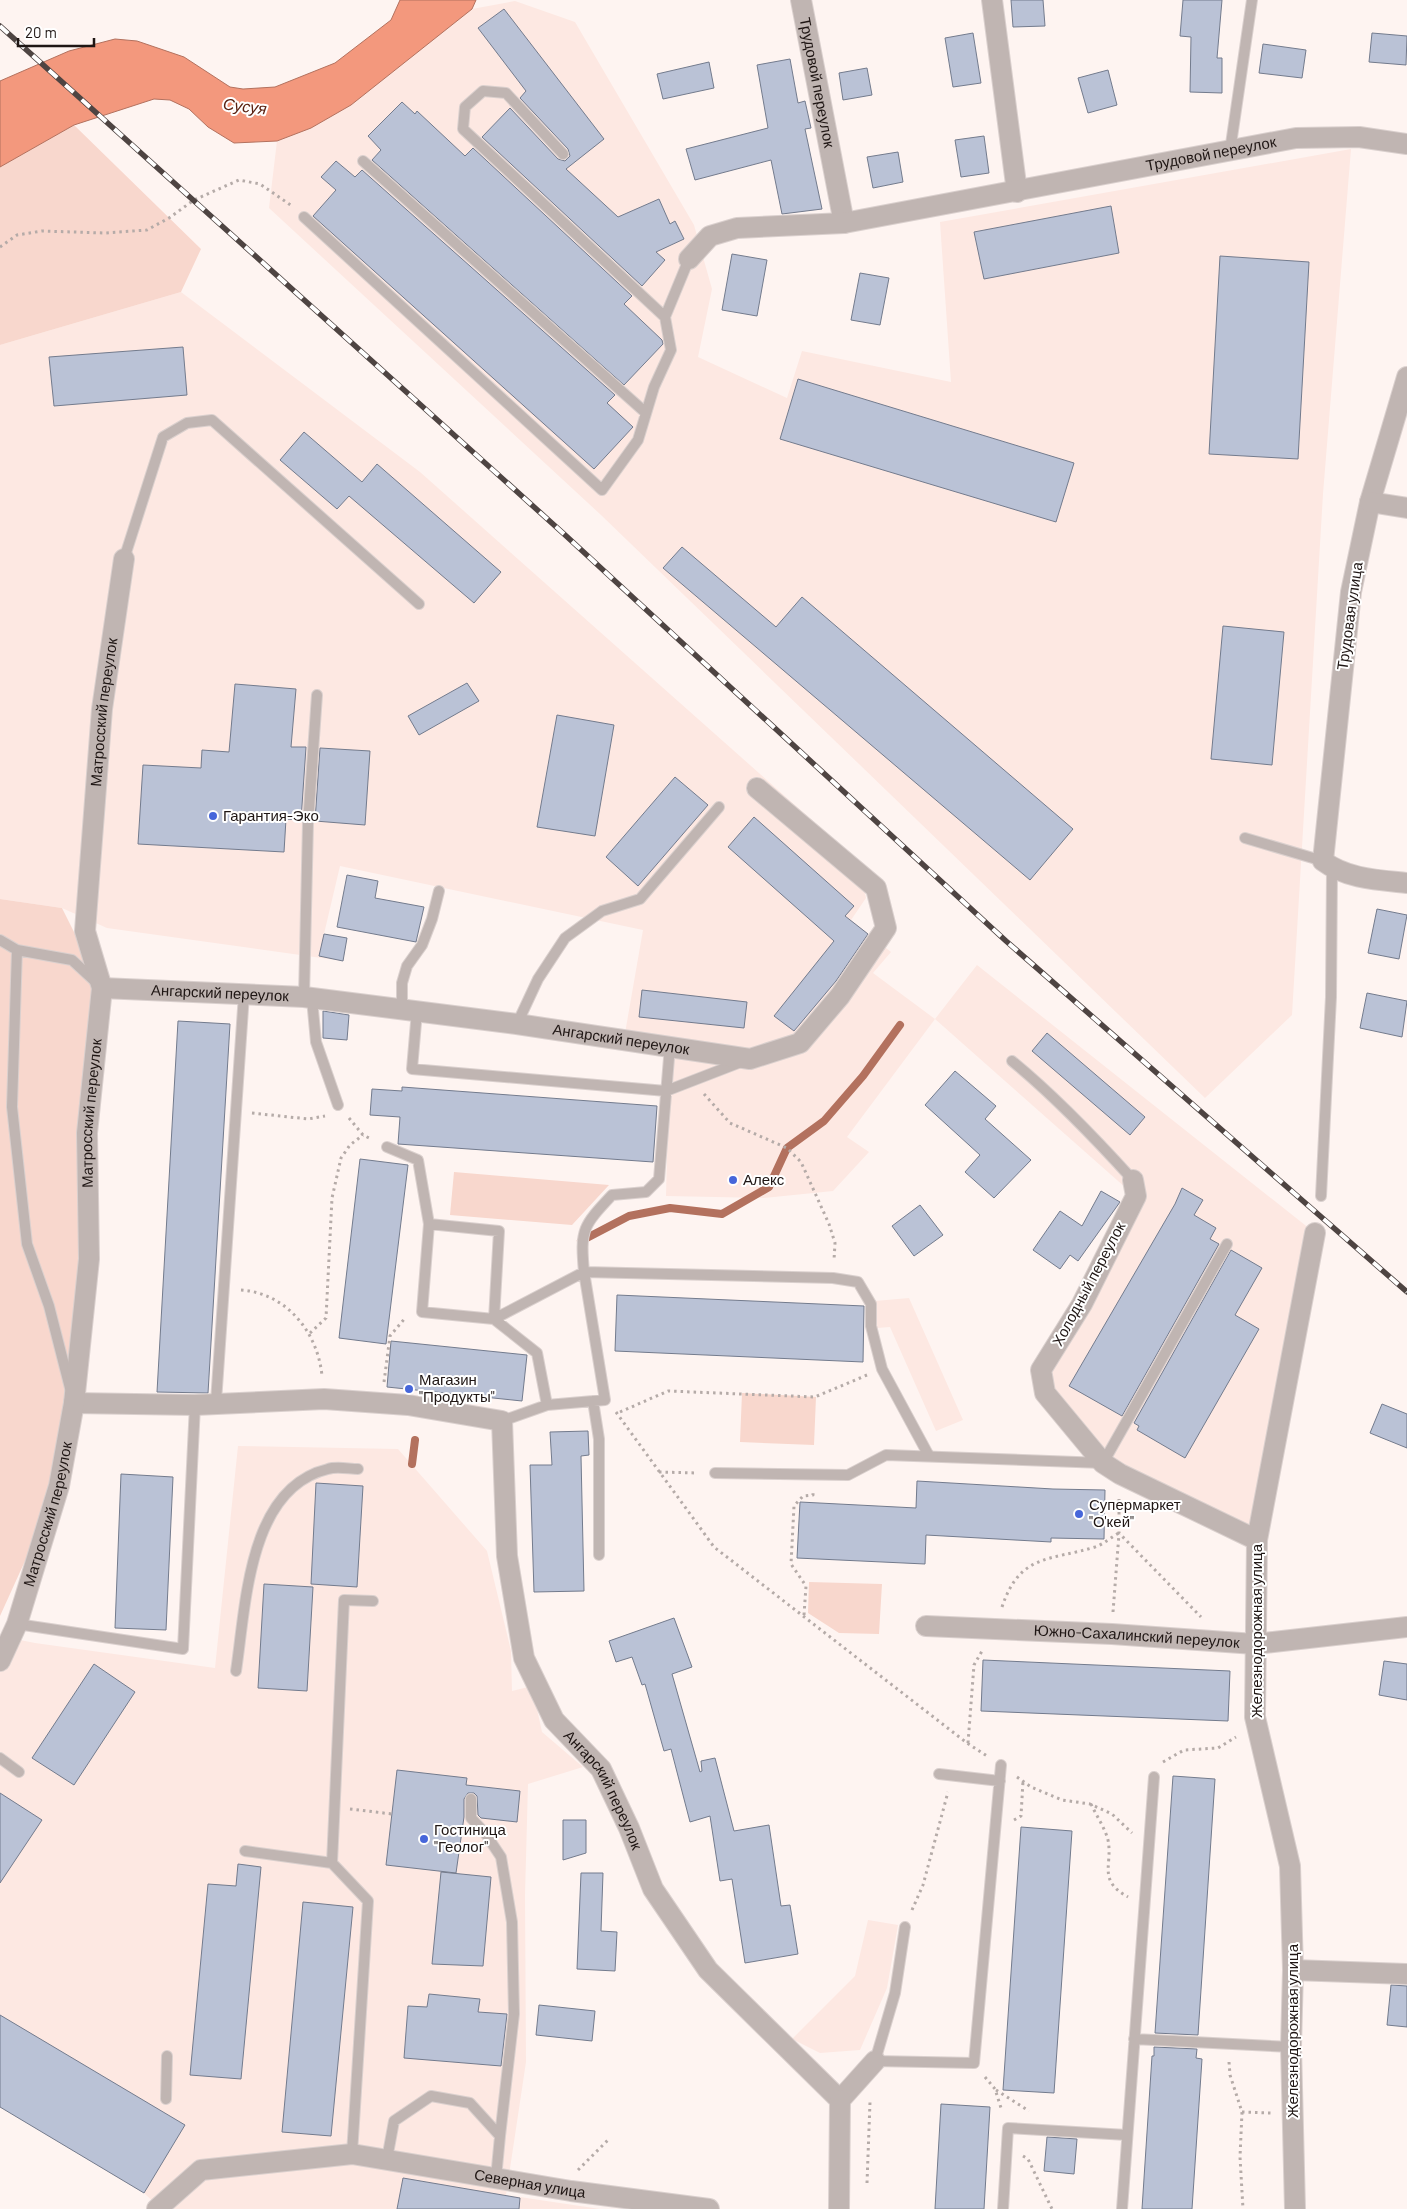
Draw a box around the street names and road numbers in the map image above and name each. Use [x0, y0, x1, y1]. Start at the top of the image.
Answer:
street label: Трудовой переулок [797, 16, 839, 149]
street label: Трудовой переулок [1144, 132, 1278, 174]
street label: Трудовая улица [1333, 560, 1366, 671]
street label: Матросский переулок [86, 636, 120, 787]
street label: Ангарский переулок [151, 980, 290, 1004]
street label: Ангарский переулок [551, 1019, 691, 1058]
street label: Матросский переулок [77, 1037, 105, 1188]
street label: Холодный переулок [1048, 1218, 1129, 1349]
street label: Матросский переулок [19, 1440, 75, 1589]
street label: Железнодорожная улица [1247, 1543, 1265, 1718]
street label: Южно-Сахалинский переулок [1033, 1621, 1241, 1651]
street label: Ангарский переулок [561, 1726, 647, 1852]
street label: Железнодорожная улица [1283, 1943, 1301, 2118]
street label: Северная улица [473, 2165, 587, 2201]

